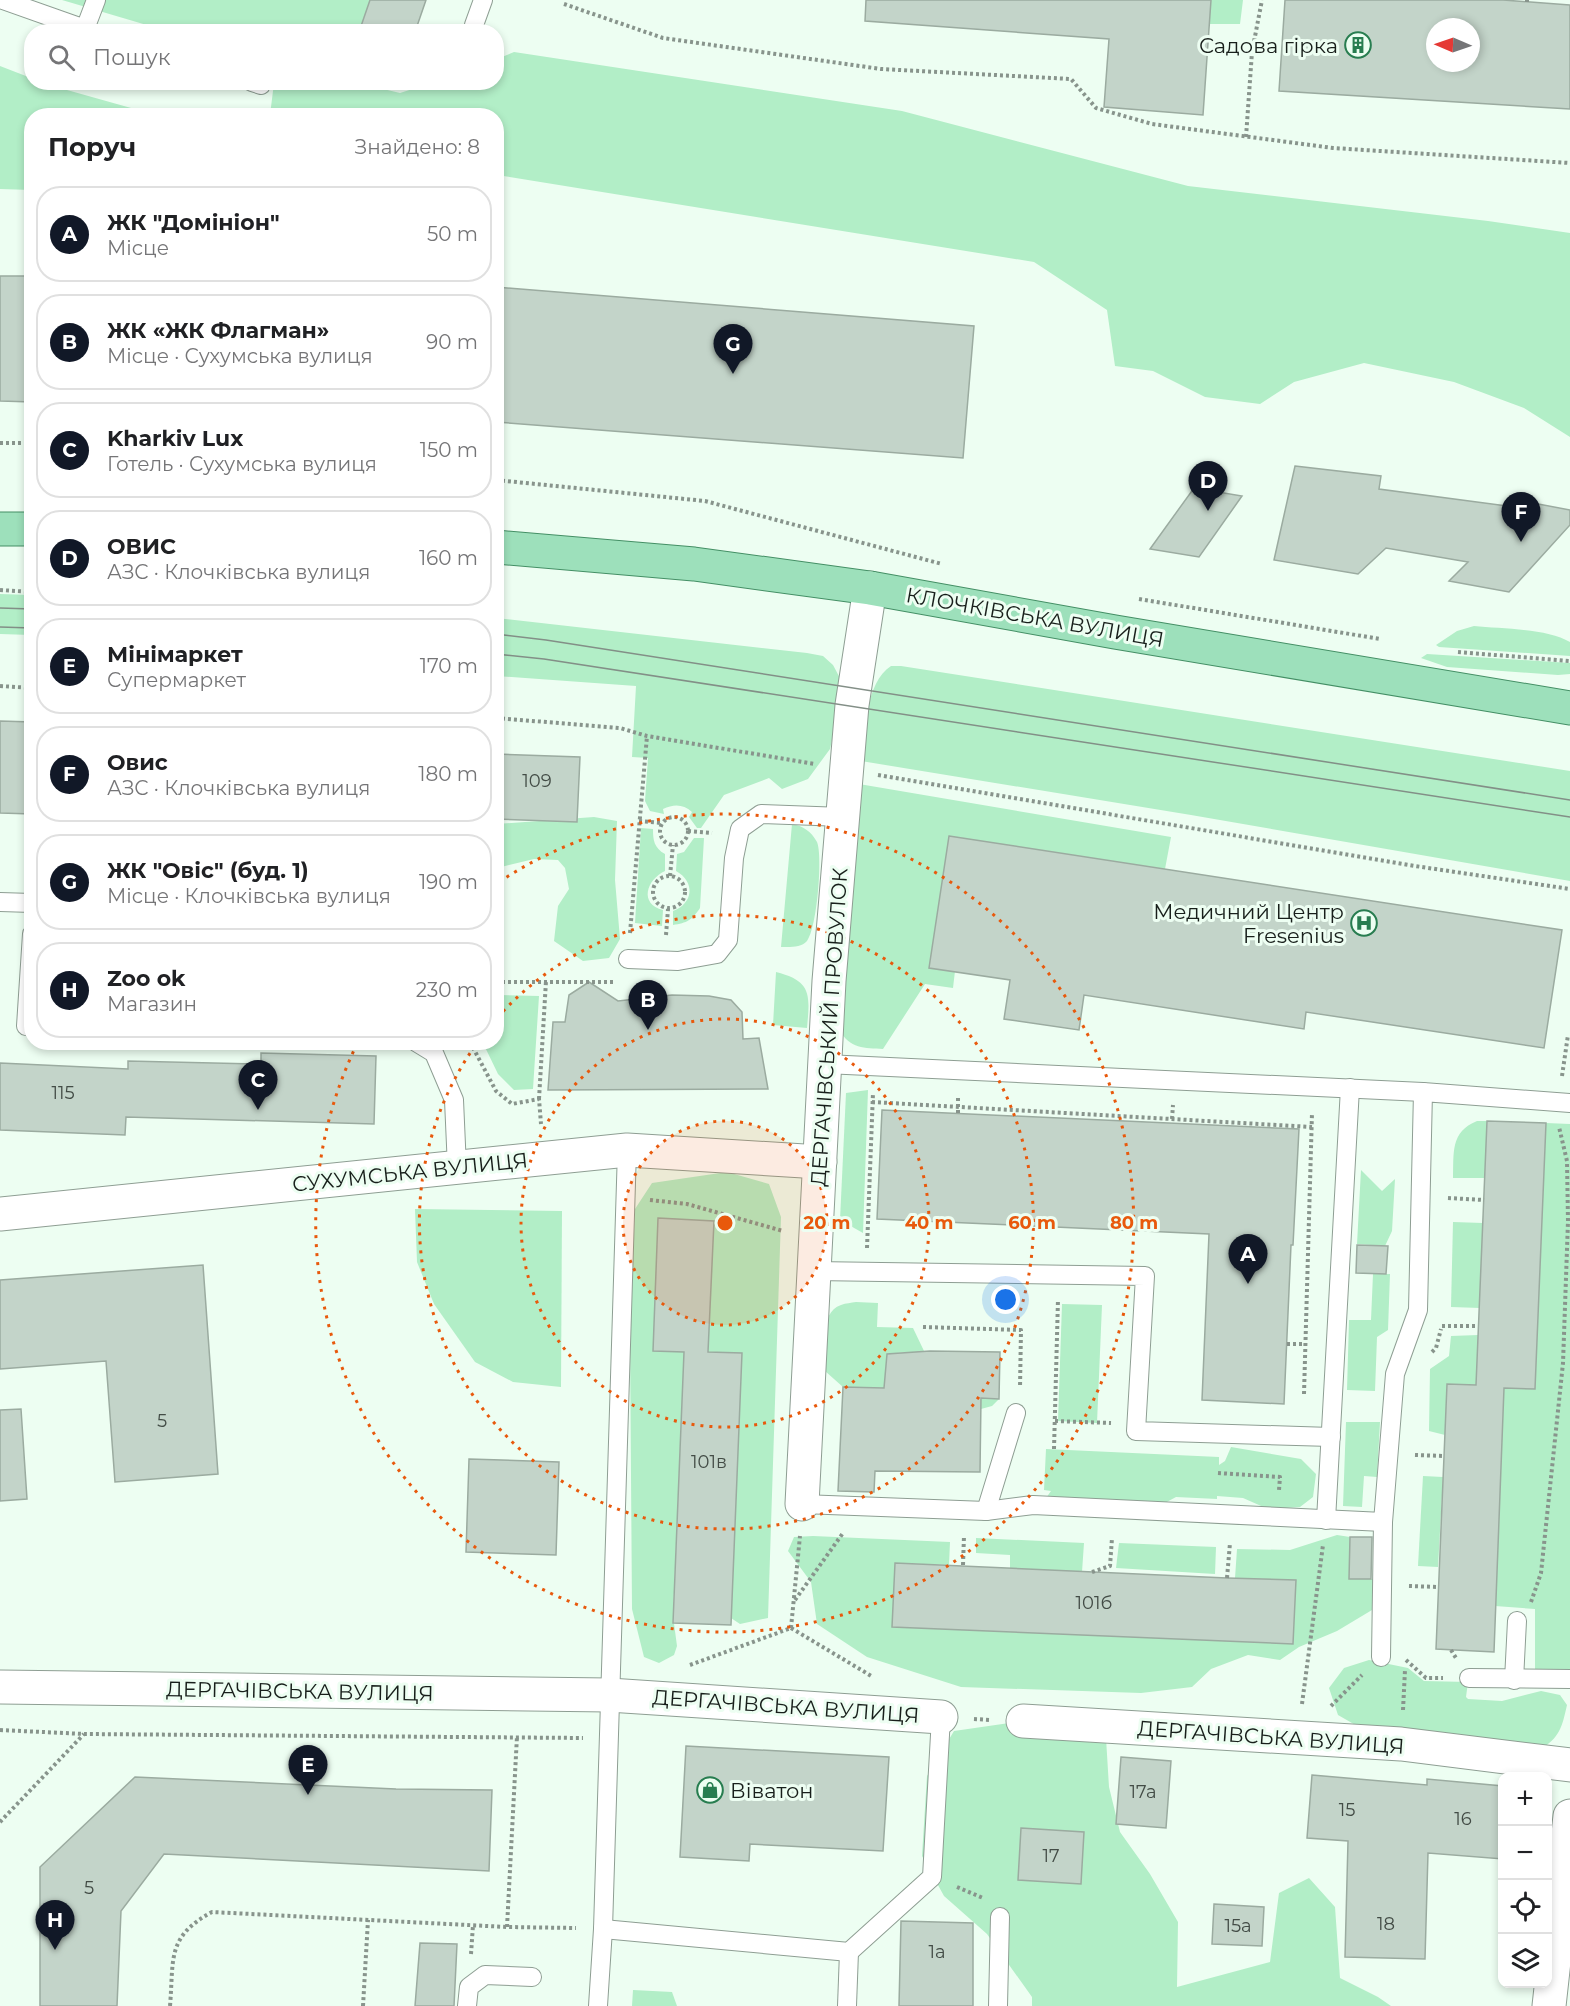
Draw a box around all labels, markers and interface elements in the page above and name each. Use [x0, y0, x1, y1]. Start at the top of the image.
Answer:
north arrow [1426, 18, 1480, 72]
search box [24, 24, 504, 90]
building icon: Садова гірка [1343, 30, 1373, 60]
place label: Садова гірка [1199, 33, 1338, 58]
icon: search [45, 41, 78, 74]
text: Пошук [93, 44, 171, 71]
text: Поруч [48, 131, 136, 163]
text: Знайдено: 8 [355, 135, 480, 159]
text: ЖК "Домініон" [107, 209, 280, 236]
text: A [62, 222, 77, 246]
text: 50 m [427, 222, 478, 246]
text: Місце [107, 236, 169, 260]
text: ЖК «ЖК Флагман» [107, 317, 329, 344]
pin: G [714, 324, 752, 374]
text: B [62, 330, 77, 354]
text: 90 m [426, 330, 478, 354]
text: Місце · Сухумська вулиця [107, 344, 373, 368]
text: Kharkiv Lux [107, 425, 243, 452]
text: C [62, 438, 77, 462]
text: 150 m [420, 438, 478, 462]
text: Готель · Сухумська вулиця [107, 452, 377, 476]
pin: D [1188, 462, 1228, 511]
pin: F [1502, 492, 1540, 542]
text: ОВИС [107, 533, 176, 560]
text: D [61, 546, 78, 570]
text: 160 m [419, 546, 478, 570]
text: АЗС · Клочківська вулиця [107, 560, 370, 584]
street label: КЛОЧКІВСЬКА ВУЛИЦЯ [904, 582, 1166, 652]
text: Мінімаркет [107, 641, 243, 668]
text: E [63, 654, 76, 678]
text: 170 m [420, 654, 478, 678]
text: Супермаркет [107, 668, 246, 692]
text: Овис [107, 749, 168, 776]
text: F [63, 762, 76, 786]
text: 180 m [418, 762, 478, 786]
house number: 109 [522, 770, 552, 792]
text: АЗС · Клочківська вулиця [107, 776, 370, 800]
text: ЖК "Овіс" (буд. 1) [107, 857, 309, 884]
street label: ДЕРГАЧІВСЬКИЙ ПРОВУЛОК [805, 867, 853, 1187]
text: G [62, 870, 77, 894]
text: 190 m [419, 870, 478, 894]
text: Місце · Клочківська вулиця [107, 884, 391, 908]
place label: Медичний Центр Fresenius [1153, 899, 1344, 948]
hospital icon: Медичний Центр Fresenius [1349, 908, 1379, 938]
text: Zoo ok [107, 965, 185, 992]
text: H [61, 978, 78, 1002]
text: 230 m [416, 978, 478, 1002]
pin: B [628, 980, 668, 1030]
text: Магазин [107, 992, 197, 1016]
pin: C [238, 1060, 278, 1110]
house number: 115 [51, 1082, 75, 1104]
street label: СУХУМСЬКА ВУЛИЦЯ [291, 1147, 529, 1197]
text: 20 m [804, 1212, 850, 1234]
text: 40 m [905, 1212, 953, 1234]
text: 60 m [1008, 1212, 1056, 1234]
text: 80 m [1110, 1212, 1158, 1234]
centre of rings [715, 1213, 735, 1233]
pin: A [1228, 1234, 1268, 1284]
your location [991, 1285, 1020, 1314]
house number: 5 [157, 1410, 167, 1432]
house number: 101в [691, 1451, 727, 1473]
house number: 101б [1076, 1592, 1112, 1614]
street label: ДЕРГАЧІВСЬКА ВУЛИЦЯ [166, 1676, 434, 1706]
street label: ДЕРГАЧІВСЬКА ВУЛИЦЯ [652, 1684, 920, 1728]
street label: ДЕРГАЧІВСЬКА ВУЛИЦЯ [1137, 1715, 1405, 1759]
pin: E [288, 1746, 328, 1795]
map controls [1498, 1772, 1552, 1988]
button: + [1498, 1772, 1552, 1826]
shop icon: Віватон [695, 1775, 725, 1805]
place label: Віватон [730, 1778, 813, 1803]
house number: 17а [1130, 1781, 1156, 1803]
house number: 15 [1339, 1799, 1355, 1821]
house number: 16 [1454, 1808, 1472, 1830]
button: − [1498, 1826, 1552, 1880]
house number: 17 [1042, 1845, 1060, 1867]
house number: 5 [84, 1877, 94, 1899]
button: locate [1498, 1880, 1552, 1934]
pin: H [36, 1900, 74, 1950]
house number: 18 [1377, 1913, 1395, 1935]
house number: 15а [1224, 1915, 1252, 1937]
button: layers [1498, 1934, 1552, 1988]
house number: 1а [929, 1941, 946, 1963]

